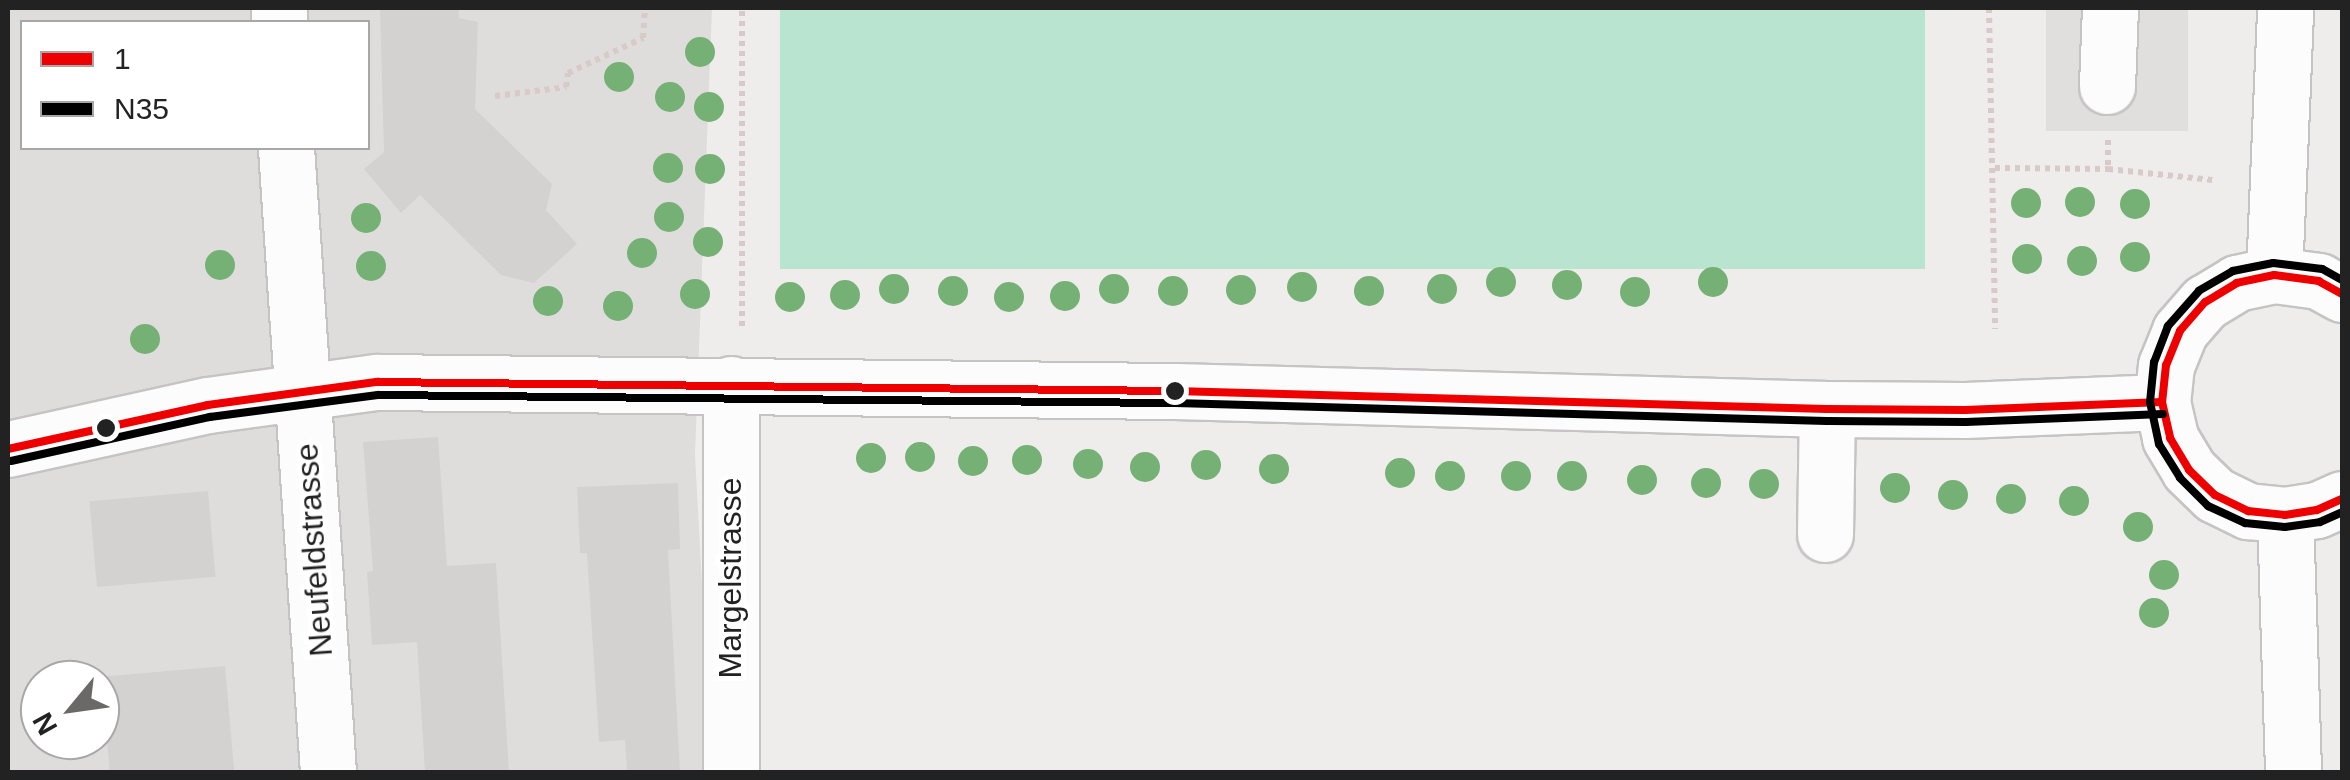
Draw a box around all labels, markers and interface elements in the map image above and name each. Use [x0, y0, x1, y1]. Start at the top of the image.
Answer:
legend [20, 20, 370, 150]
text: 1 [114, 42, 131, 75]
text: N35 [114, 92, 169, 125]
unlabelled marker [1165, 381, 1185, 401]
unlabelled marker [96, 418, 116, 438]
street label: Neufeldstrasse [287, 442, 341, 658]
street label: Margelstrasse [711, 478, 749, 678]
north arrow [20, 660, 120, 760]
text: N [27, 707, 64, 740]

